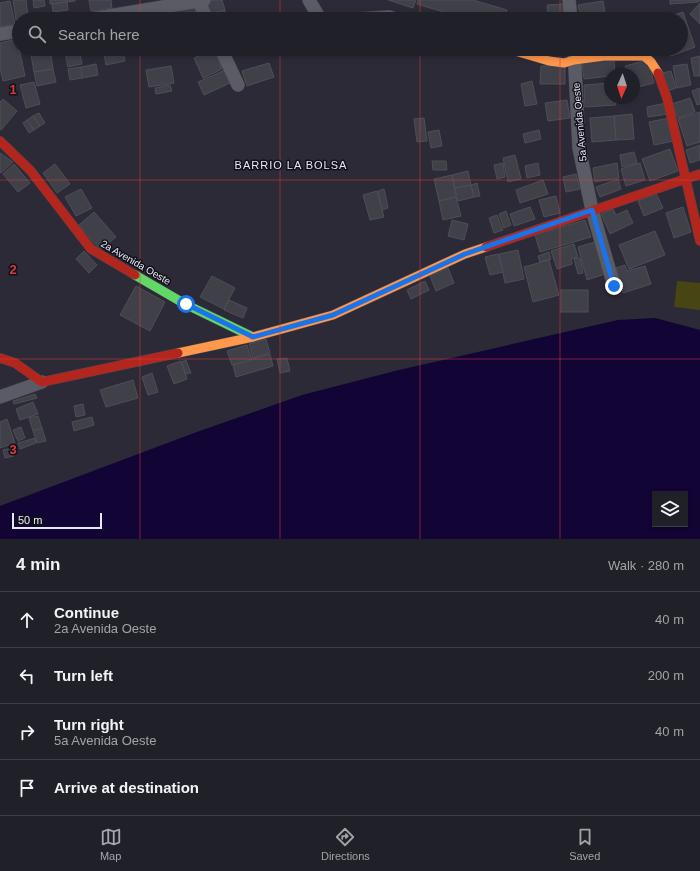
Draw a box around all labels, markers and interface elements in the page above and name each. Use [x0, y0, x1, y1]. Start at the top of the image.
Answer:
search box [12, 12, 688, 56]
icon: search [26, 23, 48, 45]
text: Search here [58, 26, 140, 43]
north arrow [604, 68, 640, 104]
text: 1 [9, 82, 17, 97]
street label: 5a Avenida Oeste [571, 82, 588, 162]
district label: BARRIO LA BOLSA [235, 159, 347, 171]
street label: 2a Avenida Oeste [99, 238, 173, 287]
text: 2 [9, 262, 17, 277]
route end [605, 277, 623, 295]
route start [177, 295, 195, 313]
text: 3 [9, 442, 17, 457]
map controls [652, 491, 688, 527]
button: layers [652, 491, 688, 527]
scale bar [12, 511, 102, 530]
text: 50 m [18, 514, 42, 526]
text: 4 min [16, 555, 60, 574]
text: Walk · 280 m [608, 558, 684, 573]
text: Continue [54, 604, 119, 621]
icon: ahead [16, 609, 38, 631]
text: 40 m [655, 612, 684, 627]
text: 2a Avenida Oeste [54, 621, 156, 636]
icon: left [16, 665, 38, 687]
text: Turn left [54, 667, 113, 684]
text: 200 m [648, 668, 684, 683]
text: Turn right [54, 716, 124, 733]
icon: right [16, 721, 38, 743]
text: 40 m [655, 724, 684, 739]
text: 5a Avenida Oeste [54, 733, 156, 748]
icon: arrive [16, 777, 38, 799]
text: Arrive at destination [54, 779, 199, 796]
tab: Map [100, 826, 122, 862]
tab: Directions [321, 826, 370, 862]
tab: Saved [569, 826, 600, 862]

